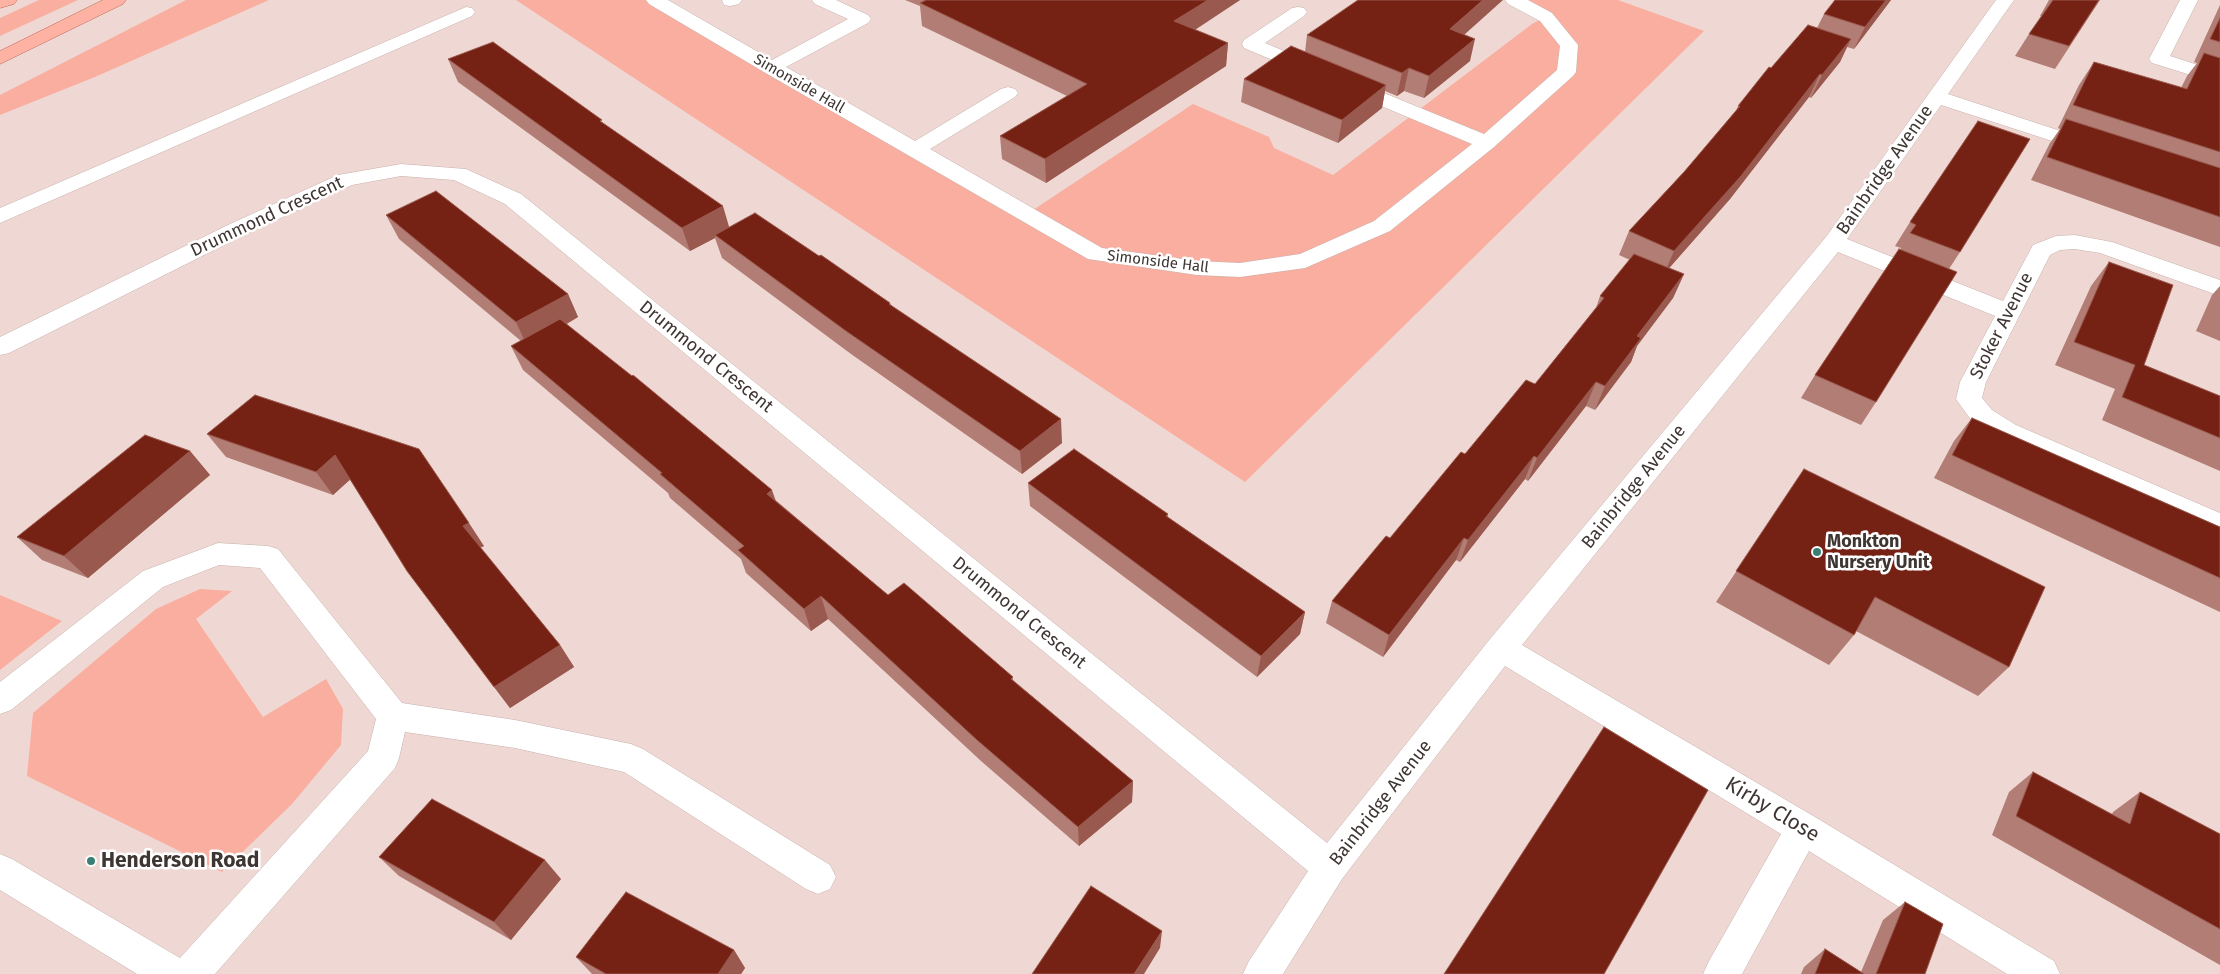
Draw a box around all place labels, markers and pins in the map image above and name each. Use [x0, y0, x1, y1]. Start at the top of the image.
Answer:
place label: Monkton Nursery Unit [1827, 531, 1930, 574]
marker: Monkton Nursery Unit [1811, 546, 1823, 558]
place label: Henderson Road [101, 848, 259, 874]
marker: Henderson Road [85, 855, 97, 867]

